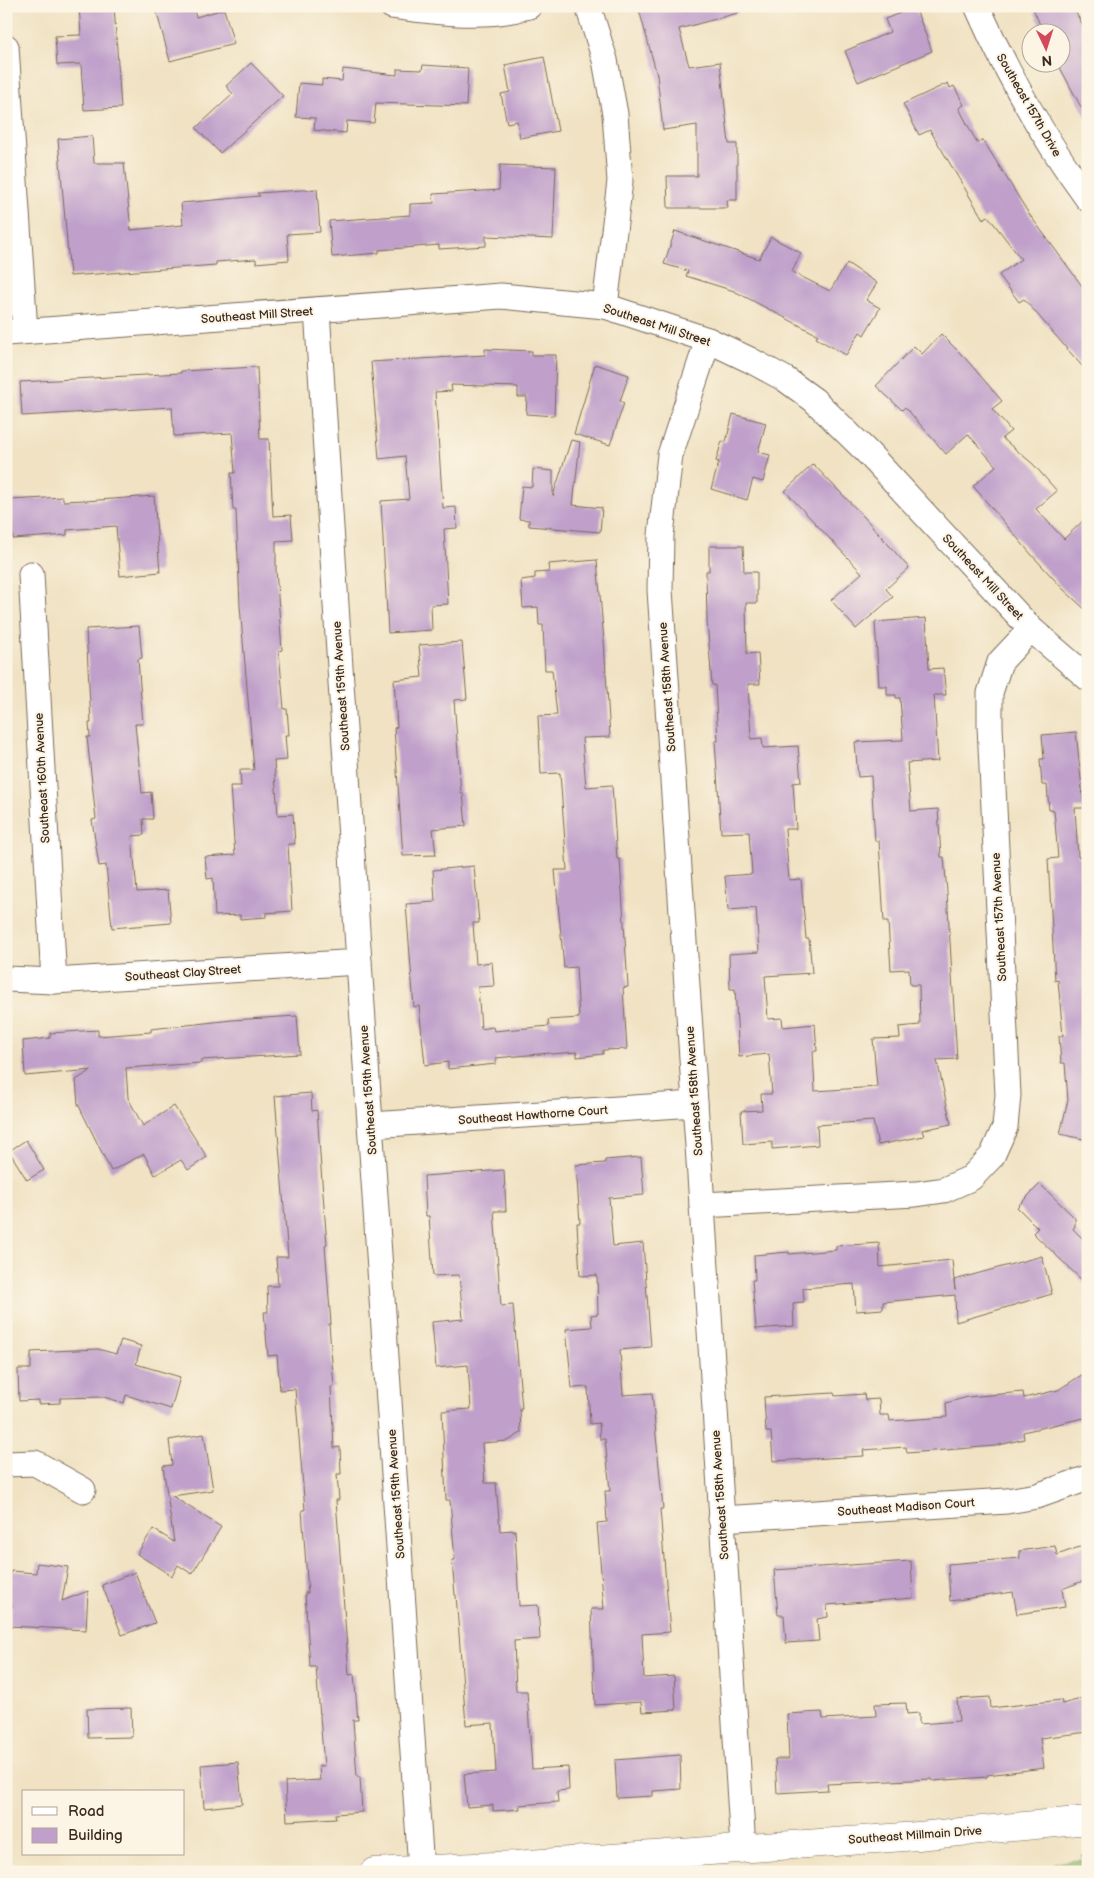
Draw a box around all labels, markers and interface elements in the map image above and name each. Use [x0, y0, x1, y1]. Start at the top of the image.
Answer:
north arrow [1022, 22, 1072, 72]
street label: Southeast 157th Drive [993, 51, 1064, 160]
text: N [1041, 52, 1053, 69]
street label: Southeast Mill Street [601, 301, 713, 350]
street label: Southeast Mill Street [201, 304, 314, 327]
street label: Southeast Mill Street [939, 531, 1027, 624]
street label: Southeast 159th Avenue [329, 621, 354, 751]
street label: Southeast 158th Avenue [655, 622, 680, 752]
street label: Southeast 160th Avenue [32, 712, 53, 844]
street label: Southeast 157th Avenue [989, 852, 1010, 982]
street label: Southeast Clay Street [125, 962, 242, 985]
street label: Southeast 159th Avenue [356, 1025, 381, 1155]
street label: Southeast 158th Avenue [682, 1026, 707, 1156]
street label: Southeast Hawthorne Court [458, 1103, 609, 1128]
street label: Southeast 159th Avenue [384, 1429, 409, 1559]
street label: Southeast 158th Avenue [708, 1430, 733, 1560]
street label: Southeast Madison Court [837, 1495, 975, 1520]
legend [22, 1790, 185, 1856]
text: Road [68, 1802, 104, 1821]
street label: Southeast Millmain Drive [848, 1823, 982, 1848]
text: Building [68, 1826, 123, 1845]

